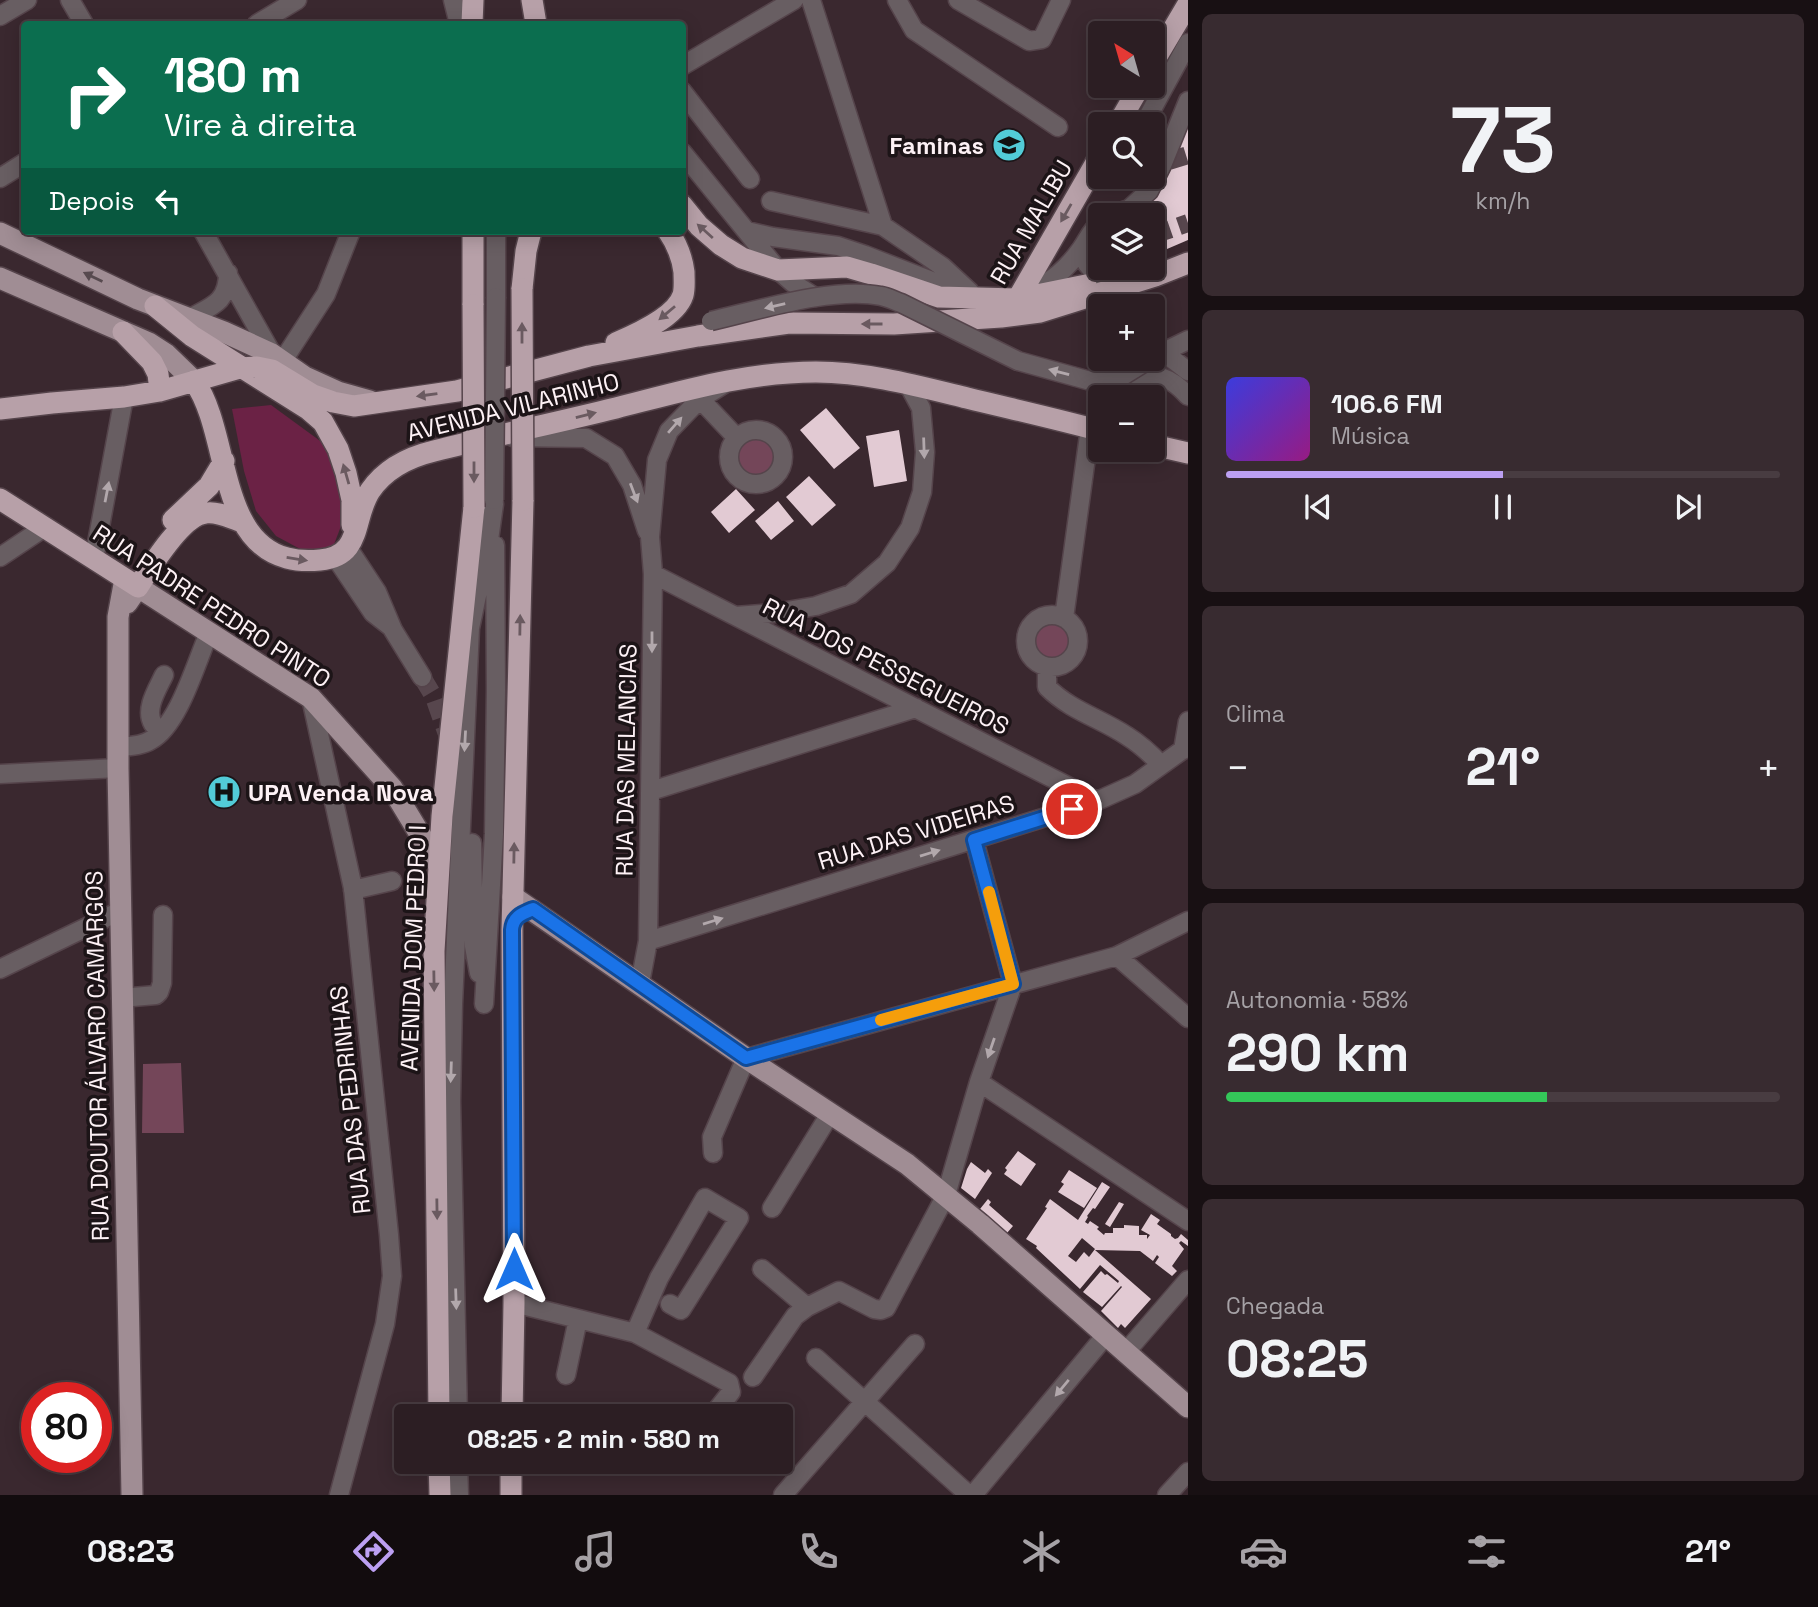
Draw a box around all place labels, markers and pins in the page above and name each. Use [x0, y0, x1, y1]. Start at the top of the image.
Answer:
school or university icon: Faminas [990, 126, 1028, 164]
place label: Faminas [889, 130, 984, 161]
hospital icon: UPA Venda Nova [205, 773, 243, 811]
place label: UPA Venda Nova [248, 777, 433, 808]
pin [1042, 779, 1102, 839]

